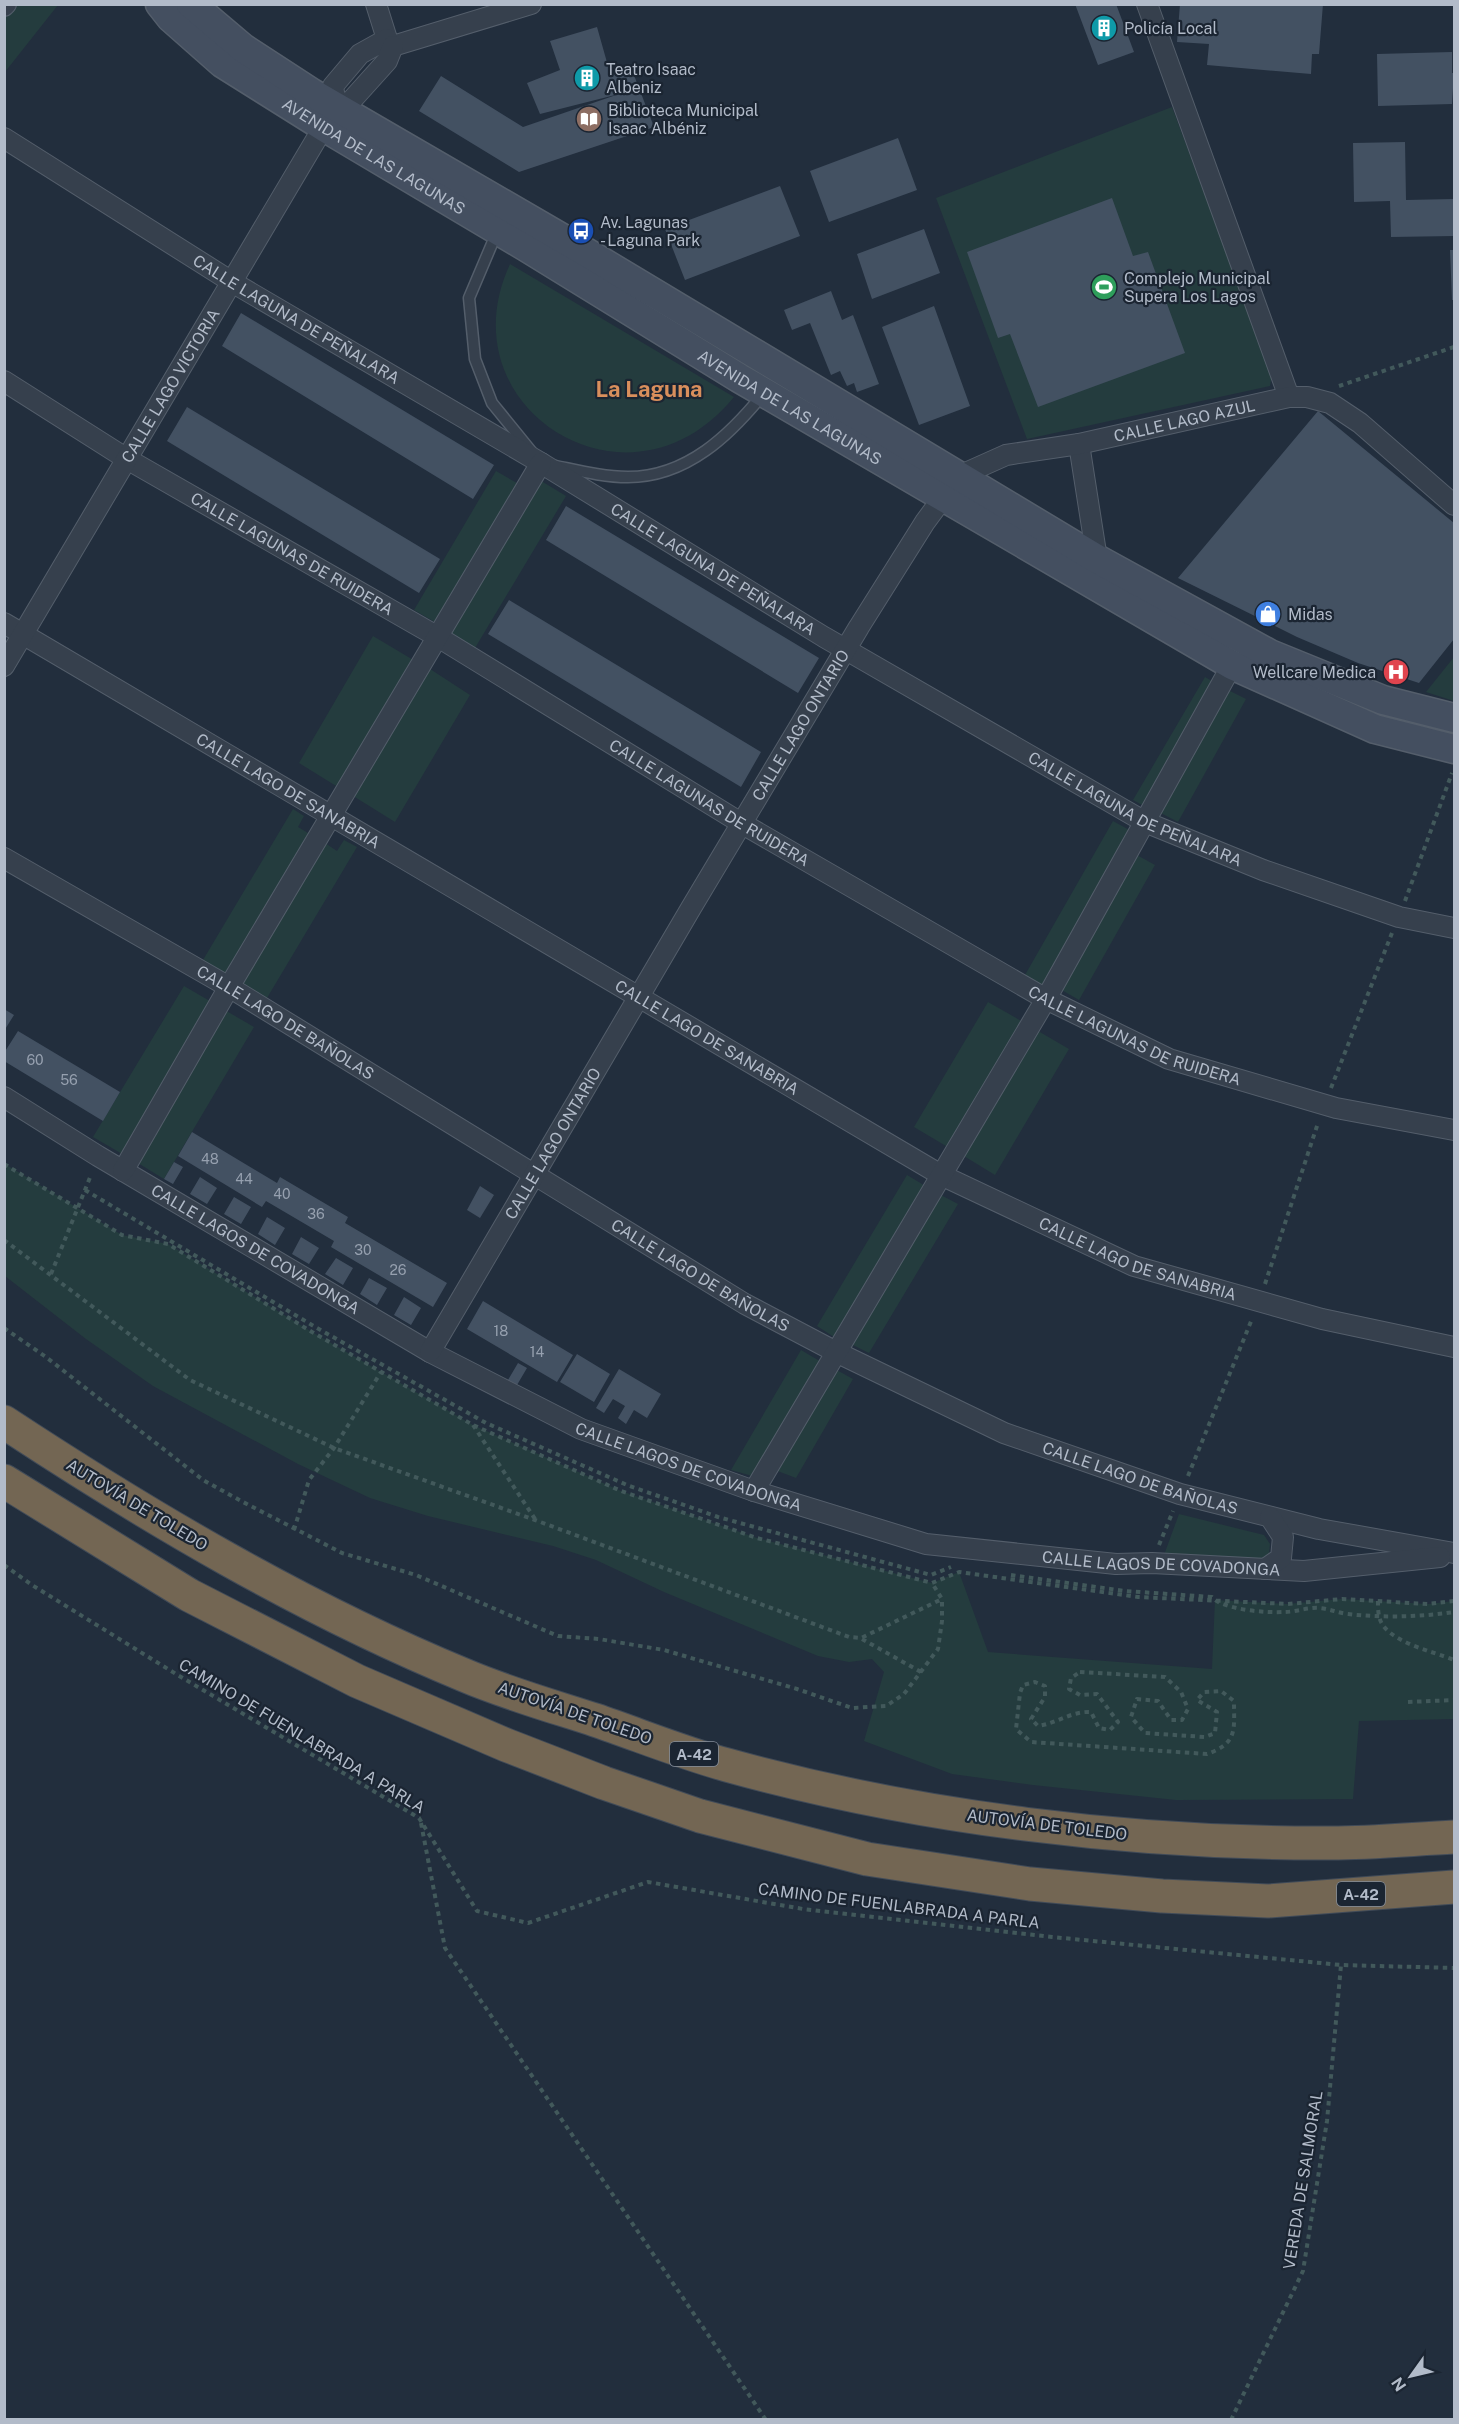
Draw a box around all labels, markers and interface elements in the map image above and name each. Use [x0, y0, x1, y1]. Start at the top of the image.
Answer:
building icon: Policía Local [1089, 13, 1119, 43]
place label: Policía Local [1124, 19, 1217, 38]
place label: Teatro Isaac Albeniz [606, 60, 696, 97]
building icon: Teatro Isaac Albeniz [572, 63, 602, 93]
street label: AVENIDA DE LAS LAGUNAS [279, 94, 469, 218]
place label: Biblioteca Municipal Isaac Albéniz [608, 101, 759, 138]
library icon: Biblioteca Municipal Isaac Albéniz [574, 104, 604, 134]
place label: Av. Lagunas - Laguna Park [600, 213, 700, 250]
bus stop icon: Av. Lagunas - Laguna Park [566, 216, 596, 246]
street label: CALLE LAGUNA DE PEÑALARA [190, 250, 403, 388]
place label: Complejo Municipal Supera Los Lagos [1124, 269, 1271, 306]
sports icon: Complejo Municipal Supera Los Lagos [1089, 272, 1119, 302]
street label: CALLE LAGO VICTORIA [117, 305, 223, 466]
street label: AVENIDA DE LAS LAGUNAS [695, 346, 885, 469]
district label: La Laguna [595, 376, 703, 402]
street label: CALLE LAGO AZUL [1112, 395, 1257, 445]
street label: CALLE LAGUNAS DE RUIDERA [188, 488, 397, 619]
street label: CALLE LAGUNA DE PEÑALARA [607, 499, 819, 639]
shop icon: Midas [1253, 599, 1283, 629]
place label: Midas [1288, 605, 1333, 624]
street label: CALLE LAGO ONTARIO [748, 646, 853, 804]
hospital icon: Wellcare Medica [1381, 657, 1411, 687]
place label: Wellcare Medica [1253, 663, 1376, 682]
street label: CALLE LAGO DE SANABRIA [193, 729, 384, 852]
street label: CALLE LAGUNAS DE RUIDERA [606, 735, 813, 870]
street label: CALLE LAGUNA DE PEÑALARA [1025, 747, 1245, 870]
street label: CALLE LAGO DE BAÑOLAS [193, 961, 378, 1083]
street label: CALLE LAGO DE SANABRIA [612, 976, 802, 1099]
street label: CALLE LAGUNAS DE RUIDERA [1025, 981, 1243, 1089]
house number: 60 [26, 1052, 44, 1068]
street label: CALLE LAGO ONTARIO [501, 1064, 605, 1223]
house number: 56 [60, 1072, 78, 1088]
house number: 48 [201, 1151, 219, 1167]
house number: 44 [235, 1171, 253, 1187]
street label: CALLE LAGOS DE COVADONGA [148, 1180, 363, 1318]
house number: 40 [273, 1186, 291, 1202]
house number: 36 [307, 1206, 325, 1222]
street label: CALLE LAGO DE SANABRIA [1036, 1213, 1239, 1304]
street label: CALLE LAGO DE BAÑOLAS [608, 1215, 793, 1335]
house number: 30 [354, 1242, 372, 1258]
house number: 26 [389, 1262, 407, 1278]
house number: 18 [494, 1323, 508, 1339]
house number: 14 [530, 1344, 544, 1360]
street label: CALLE LAGOS DE COVADONGA [573, 1418, 804, 1515]
street label: CALLE LAGO DE BAÑOLAS [1040, 1438, 1240, 1518]
street label: AUTOVÍA DE TOLEDO [63, 1454, 212, 1555]
street label: CALLE LAGOS DE COVADONGA [1041, 1547, 1281, 1579]
street label: CAMINO DE FUENLABRADA A PARLA [176, 1655, 428, 1817]
street label: AUTOVÍA DE TOLEDO [496, 1677, 655, 1748]
road number: A-42 [670, 1742, 718, 1766]
street label: AUTOVÍA DE TOLEDO [966, 1805, 1128, 1844]
street label: CAMINO DE FUENLABRADA A PARLA [757, 1879, 1041, 1933]
road number: A-42 [1337, 1882, 1385, 1906]
street label: VEREDA DE SALMORAL [1279, 2089, 1327, 2271]
north arrow [1381, 2346, 1441, 2406]
text: N [1388, 2374, 1410, 2395]

